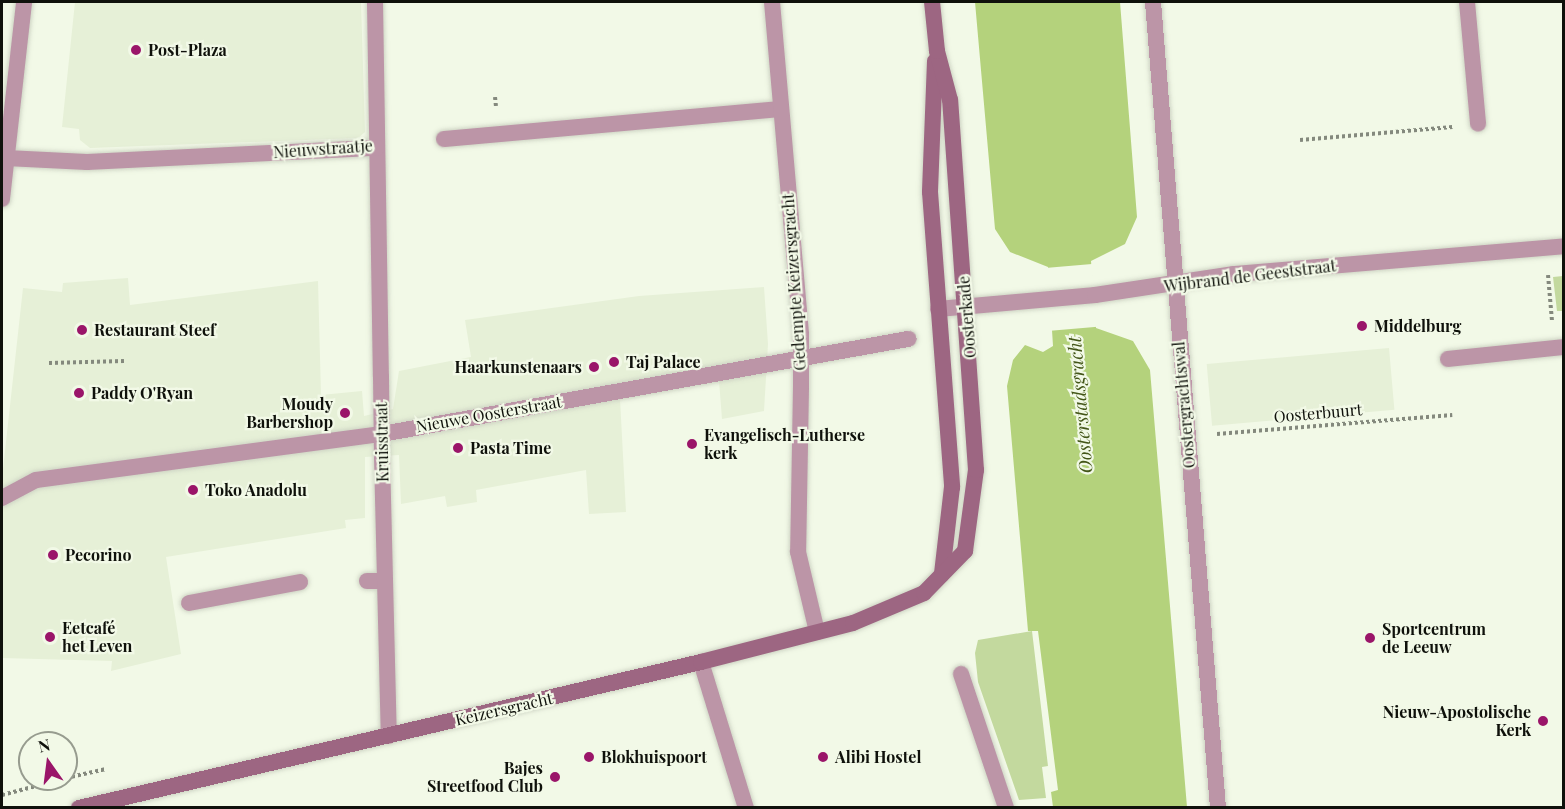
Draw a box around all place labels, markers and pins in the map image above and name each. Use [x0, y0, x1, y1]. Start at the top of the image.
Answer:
place label: Post-Plaza [148, 40, 227, 60]
marker: Post-Plaza [129, 43, 143, 57]
place label: Middelburg [1374, 316, 1461, 336]
marker: Middelburg [1355, 319, 1369, 333]
place label: Restaurant Steef [94, 320, 216, 340]
marker: Restaurant Steef [75, 323, 89, 337]
place label: Taj Palace [626, 352, 701, 372]
marker: Taj Palace [607, 355, 621, 369]
place label: Haarkunstenaars [455, 357, 582, 377]
marker: Haarkunstenaars [587, 360, 601, 374]
place label: Paddy O'Ryan [91, 383, 194, 403]
marker: Paddy O'Ryan [72, 386, 86, 400]
place label: Moudy Barbershop [246, 394, 333, 432]
marker: Moudy Barbershop [338, 406, 352, 420]
place label: Evangelisch-Lutherse kerk [704, 425, 865, 463]
marker: Evangelisch-Lutherse kerk [685, 437, 699, 451]
place label: Pasta Time [470, 438, 552, 458]
marker: Pasta Time [451, 441, 465, 455]
place label: Toko Anadolu [205, 480, 308, 500]
marker: Toko Anadolu [186, 483, 200, 497]
place label: Pecorino [65, 545, 131, 565]
marker: Pecorino [46, 548, 60, 562]
place label: Eetcafé het Leven [62, 618, 133, 656]
place label: Sportcentrum de Leeuw [1382, 619, 1486, 657]
marker: Eetcafé het Leven [43, 630, 57, 644]
marker: Sportcentrum de Leeuw [1363, 631, 1377, 645]
place label: Nieuw-Apostolische Kerk [1383, 702, 1531, 740]
marker: Nieuw-Apostolische Kerk [1536, 714, 1550, 728]
place label: Blokhuispoort [601, 747, 707, 767]
place label: Alibi Hostel [835, 747, 921, 767]
marker: Blokhuispoort [582, 750, 596, 764]
marker: Alibi Hostel [816, 750, 830, 764]
place label: Bajes Streetfood Club [427, 758, 543, 796]
marker: Bajes Streetfood Club [548, 770, 562, 784]

